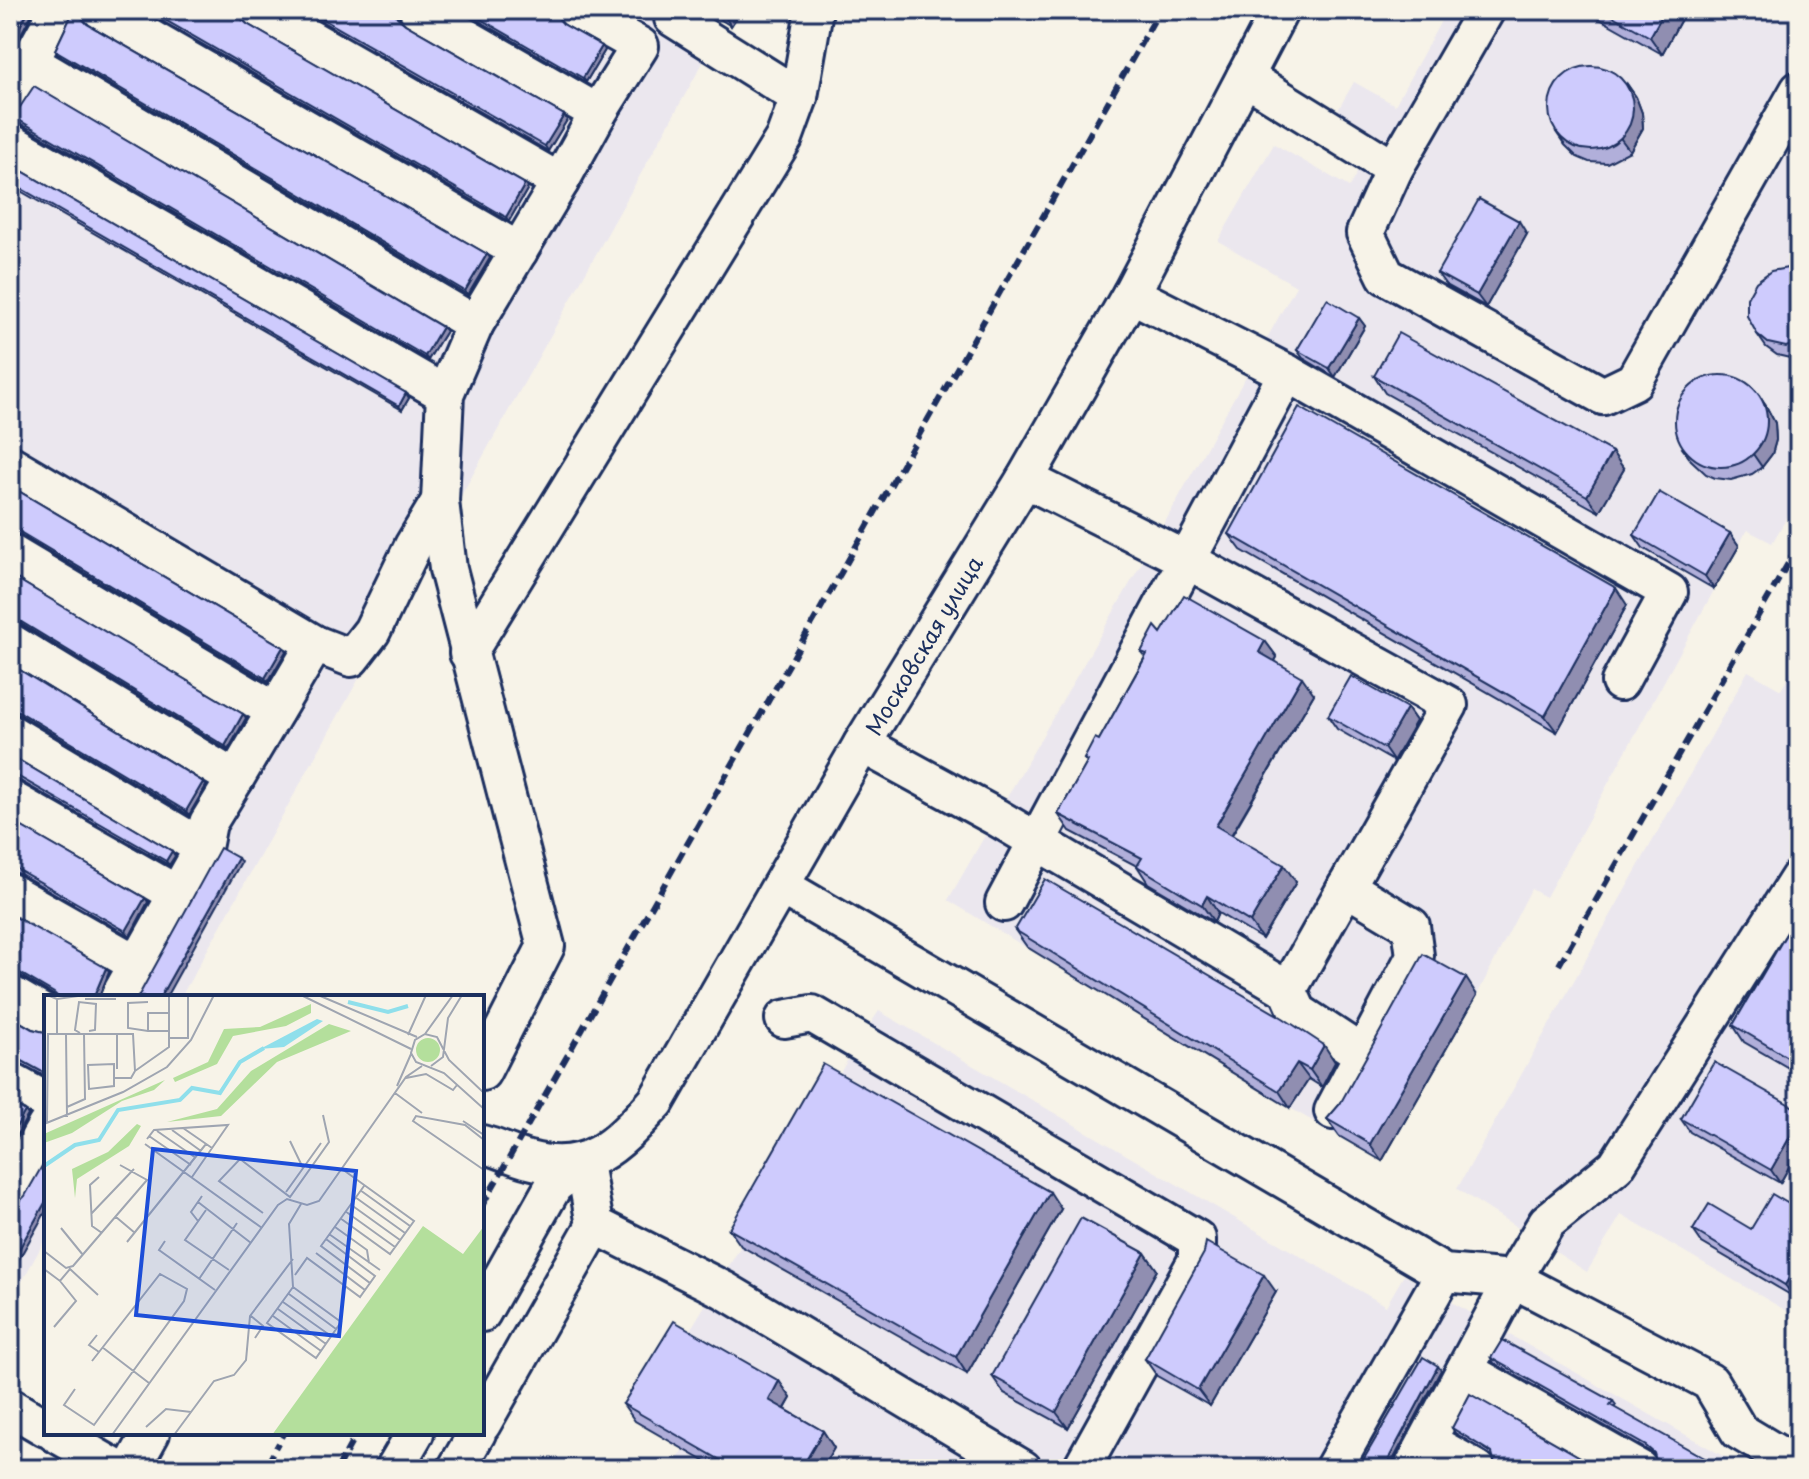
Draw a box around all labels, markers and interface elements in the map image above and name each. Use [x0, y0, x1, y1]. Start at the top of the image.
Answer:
street label: Московская улица [856, 549, 990, 741]
inset map [44, 995, 484, 1435]

